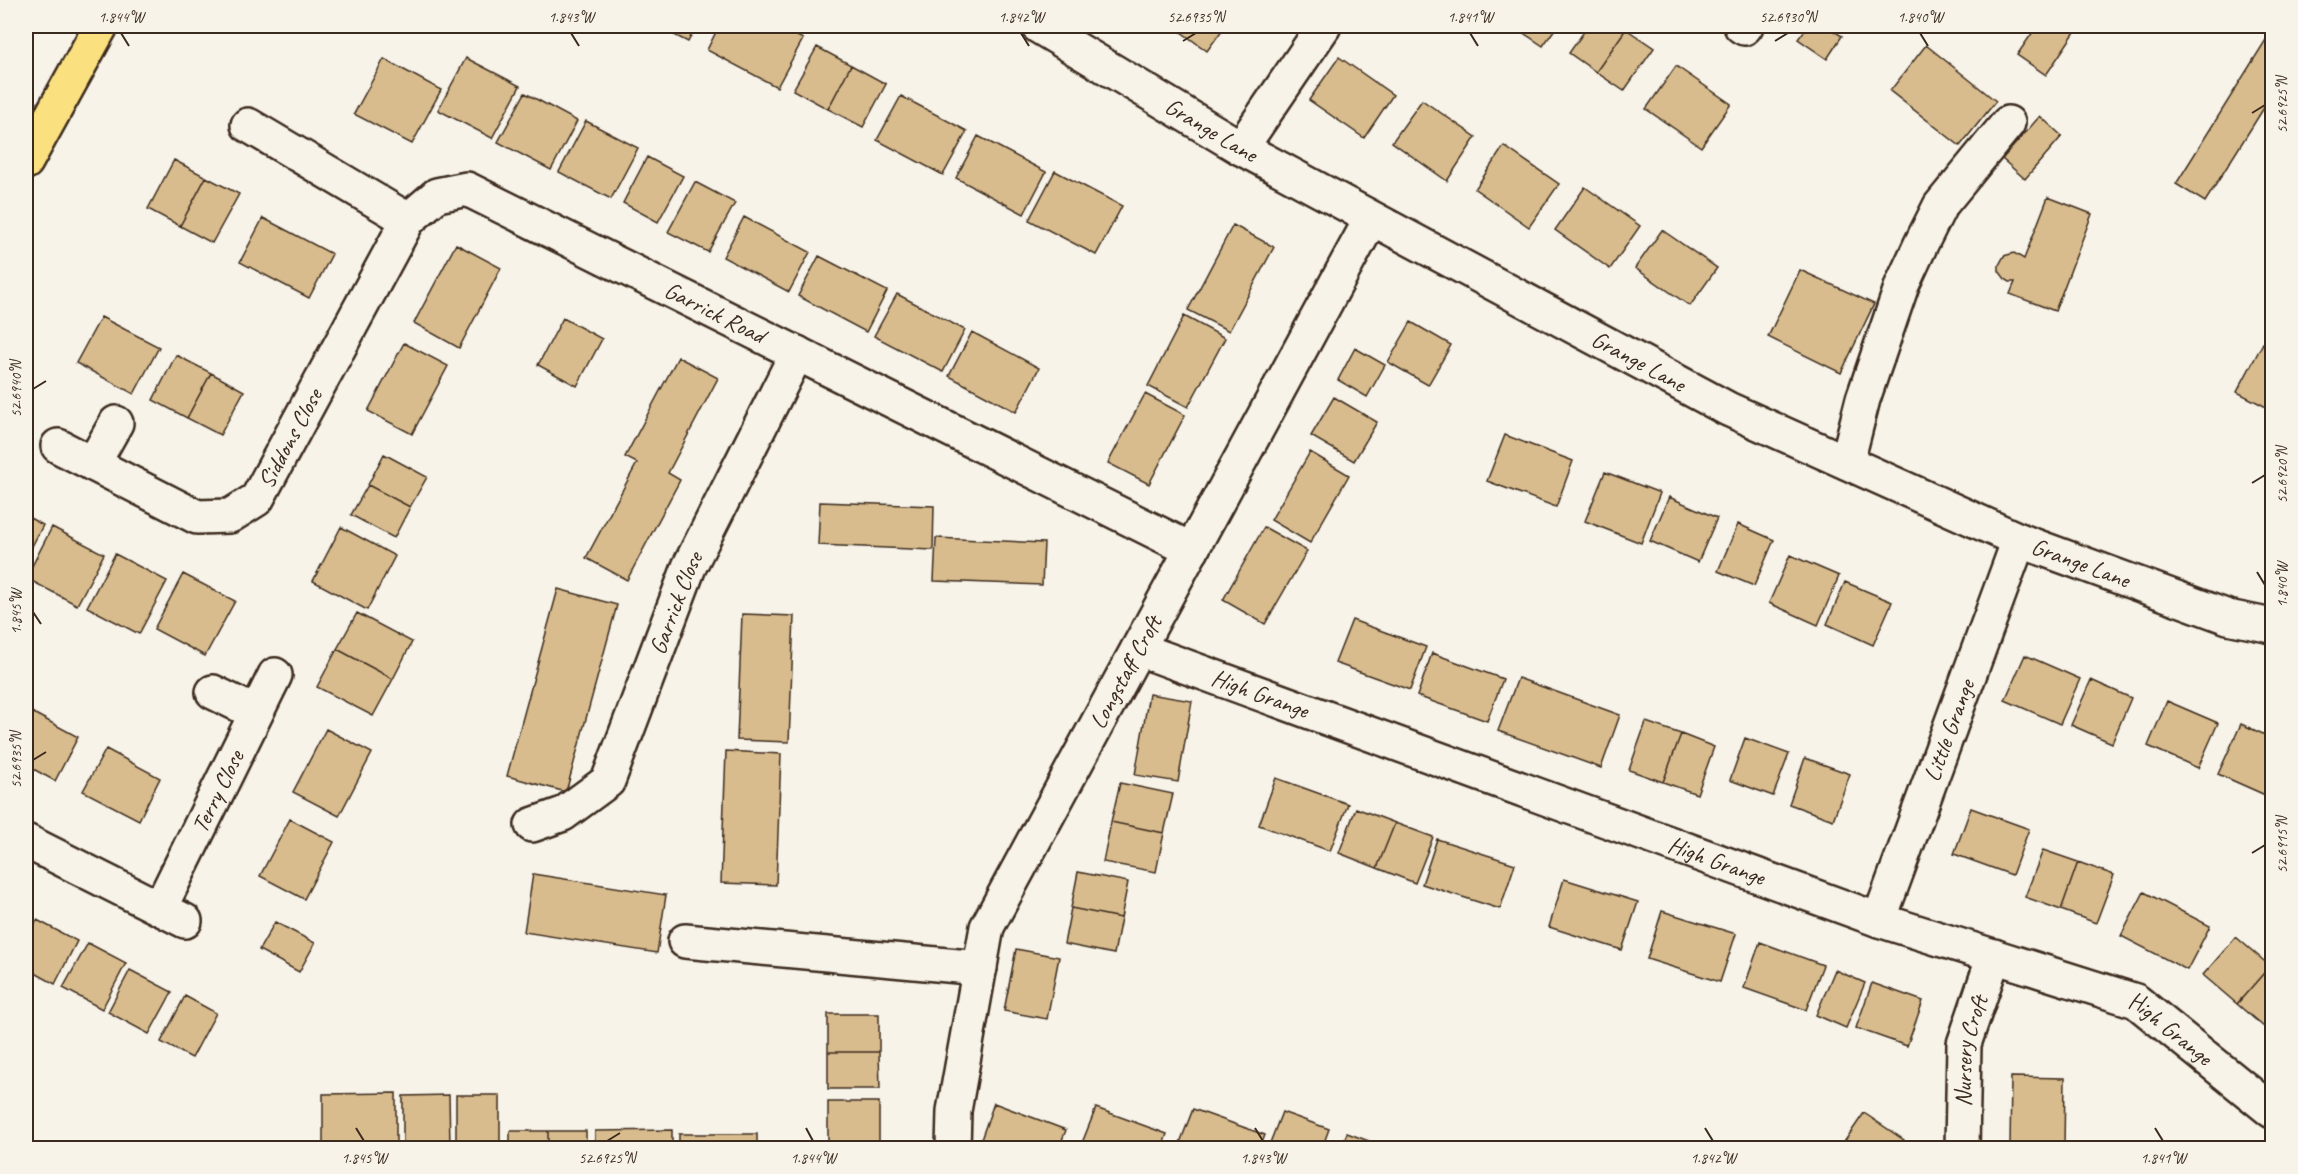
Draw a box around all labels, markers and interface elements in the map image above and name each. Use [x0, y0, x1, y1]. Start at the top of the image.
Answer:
text: 1.844°W [98, 8, 147, 27]
text: 1.843°W [548, 8, 597, 27]
text: 1.842°W [998, 8, 1047, 27]
text: 52.6935°N [1168, 8, 1227, 27]
text: 1.841°W [1447, 8, 1496, 27]
text: 52.6930°N [1760, 8, 1819, 27]
text: 1.840°W [1897, 8, 1946, 27]
text: 52.6925°N [2273, 74, 2292, 133]
street label: Grange Lane [1160, 91, 1264, 170]
street label: Garrick Road [660, 275, 773, 352]
street label: Grange Lane [1586, 324, 1693, 400]
text: 52.6940°N [7, 358, 26, 417]
street label: Siddons Close [251, 381, 330, 493]
text: 52.6920°N [2273, 444, 2292, 503]
street label: Grange Lane [2027, 531, 2136, 595]
street label: Garrick Close [642, 545, 710, 659]
text: 1.840°W [2273, 559, 2292, 608]
text: 1.845°W [7, 586, 26, 635]
street label: Longstaff Croft [1083, 609, 1169, 734]
street label: High Grange [1208, 662, 1315, 726]
street label: Little Grange [1916, 674, 1982, 785]
text: 52.6935°N [7, 729, 26, 788]
street label: Terry Close [185, 743, 251, 838]
text: 52.6915°N [2273, 814, 2292, 873]
street label: High Grange [1664, 829, 1771, 893]
street label: High Grange [2125, 985, 2220, 1073]
street label: Nursery Croft [1948, 989, 1995, 1107]
text: 1.845°W [341, 1149, 390, 1168]
text: 52.6925°N [579, 1149, 638, 1168]
text: 1.844°W [790, 1149, 839, 1168]
text: 1.843°W [1240, 1149, 1289, 1168]
text: 1.842°W [1690, 1149, 1739, 1168]
text: 1.841°W [2140, 1149, 2189, 1168]

